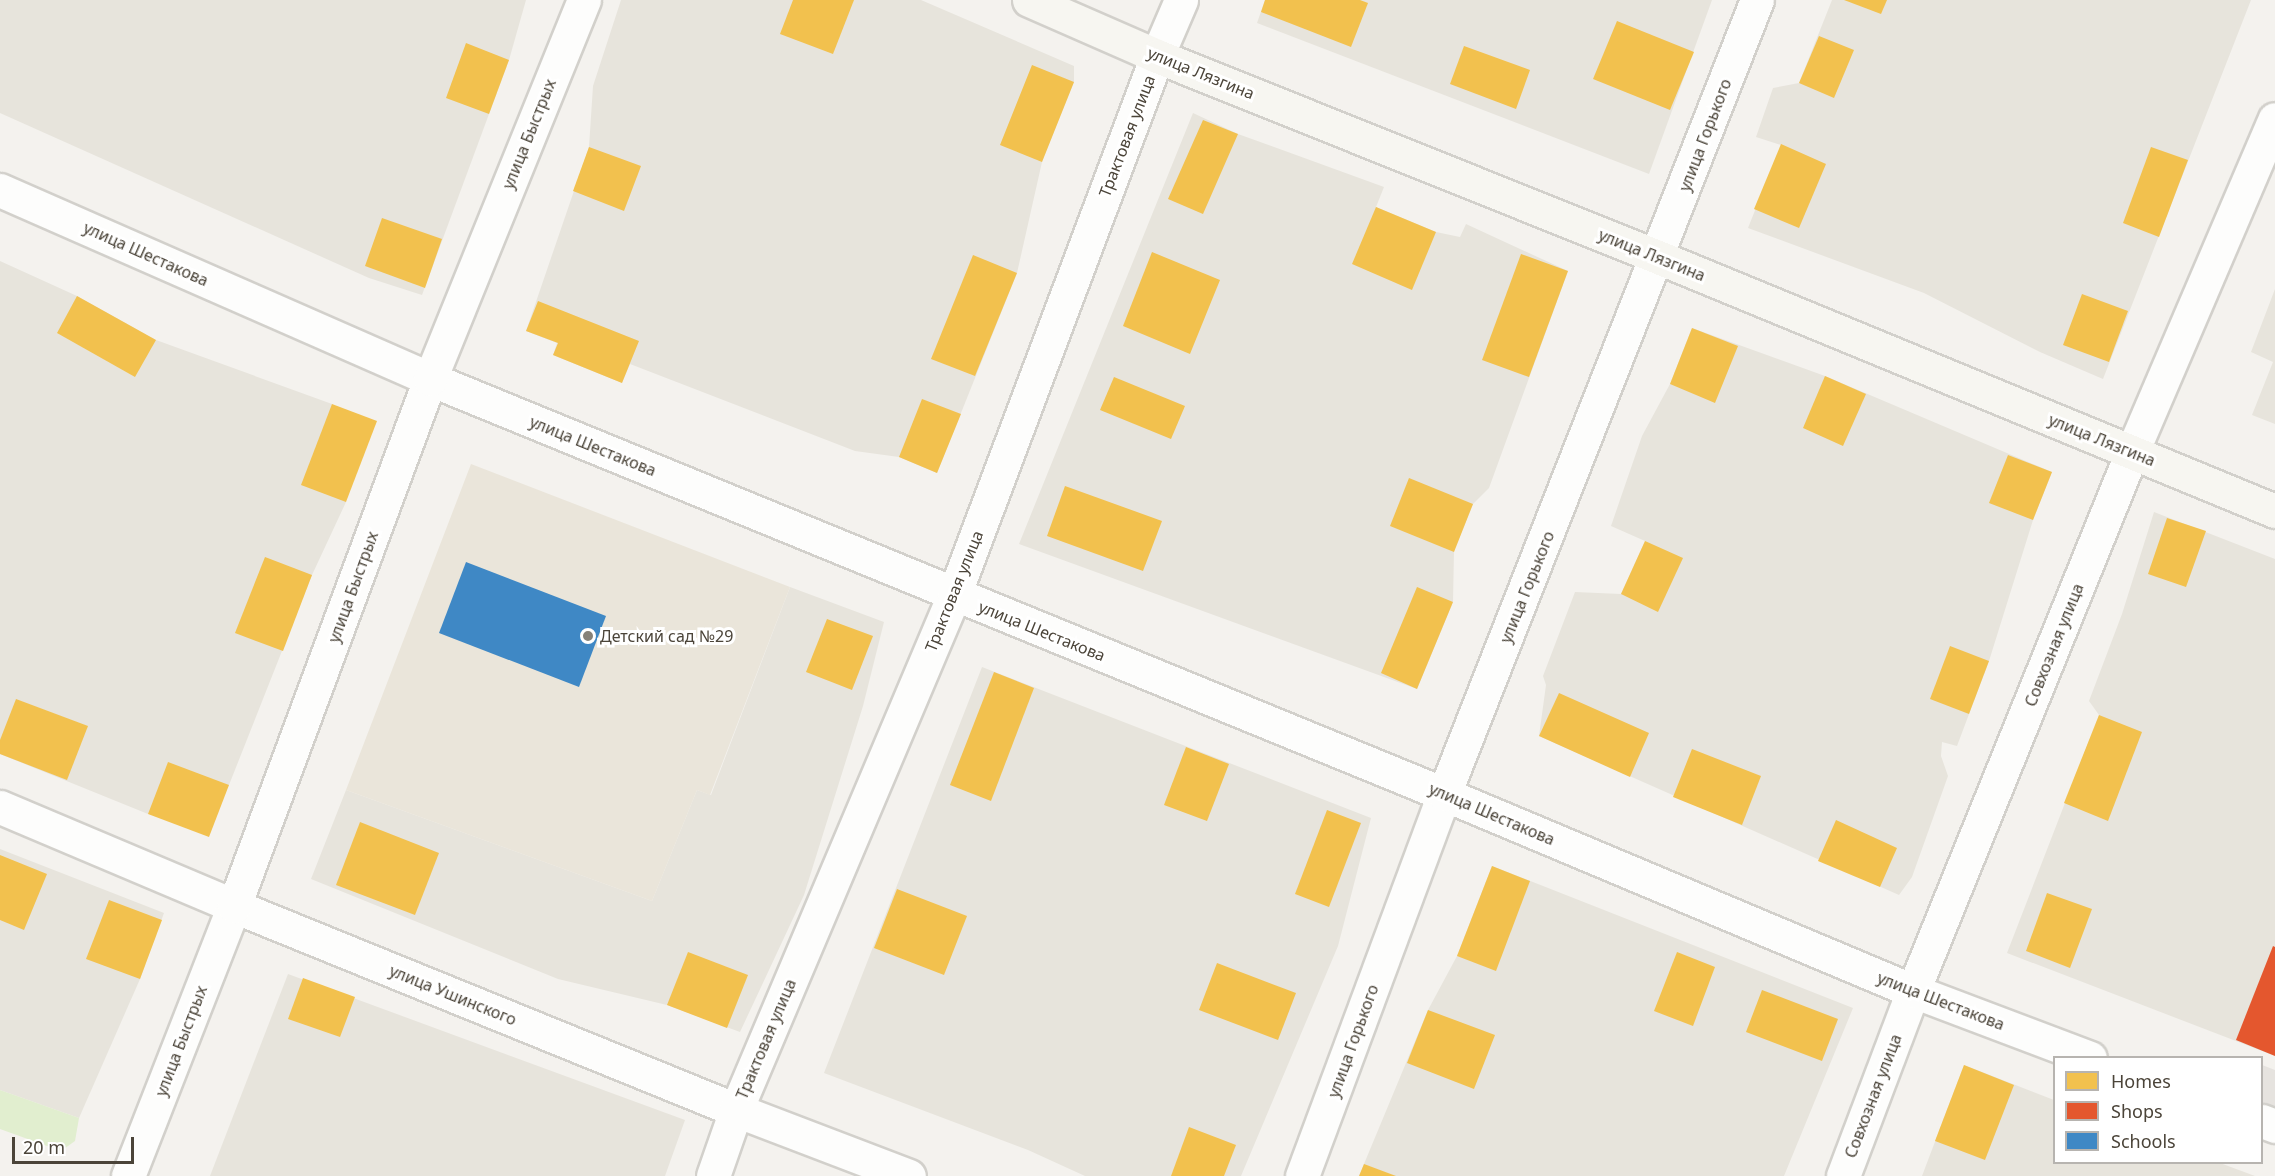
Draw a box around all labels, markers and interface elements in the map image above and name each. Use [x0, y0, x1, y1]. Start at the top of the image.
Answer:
street label: улица Лязгина [1145, 43, 1257, 103]
street label: Трактовая улица [1095, 72, 1159, 200]
street label: улица Быстрых [498, 76, 560, 192]
street label: улица Горького [1675, 76, 1735, 194]
street label: улица Шестакова [81, 218, 211, 290]
street label: улица Лязгина [1596, 225, 1708, 285]
street label: улица Лязгина [2046, 410, 2158, 470]
street label: улица Шестакова [527, 412, 659, 480]
street label: Трактовая улица [921, 528, 987, 654]
street label: улица Горького [1496, 528, 1558, 646]
street label: улица Быстрых [324, 529, 382, 645]
street label: Совхозная улица [2021, 581, 2087, 709]
street label: улица Шестакова [976, 597, 1108, 665]
place label: Детский сад №29 [600, 626, 733, 646]
marker: Детский сад №29 [581, 629, 595, 643]
street label: улица Шестакова [1426, 779, 1558, 849]
street label: улица Ушинского [387, 961, 519, 1029]
street label: улица Шестакова [1875, 968, 2007, 1034]
street label: Трактовая улица [732, 976, 800, 1102]
street label: улица Горького [1324, 982, 1382, 1100]
street label: улица Быстрых [151, 983, 211, 1099]
street label: Совхозная улица [1841, 1031, 1905, 1161]
legend [2053, 1056, 2263, 1164]
text: Homes [2111, 1069, 2171, 1093]
text: Shops [2111, 1099, 2163, 1123]
scale bar [15, 1125, 136, 1163]
text: Schools [2111, 1129, 2176, 1153]
text: 20 m [23, 1135, 65, 1159]

